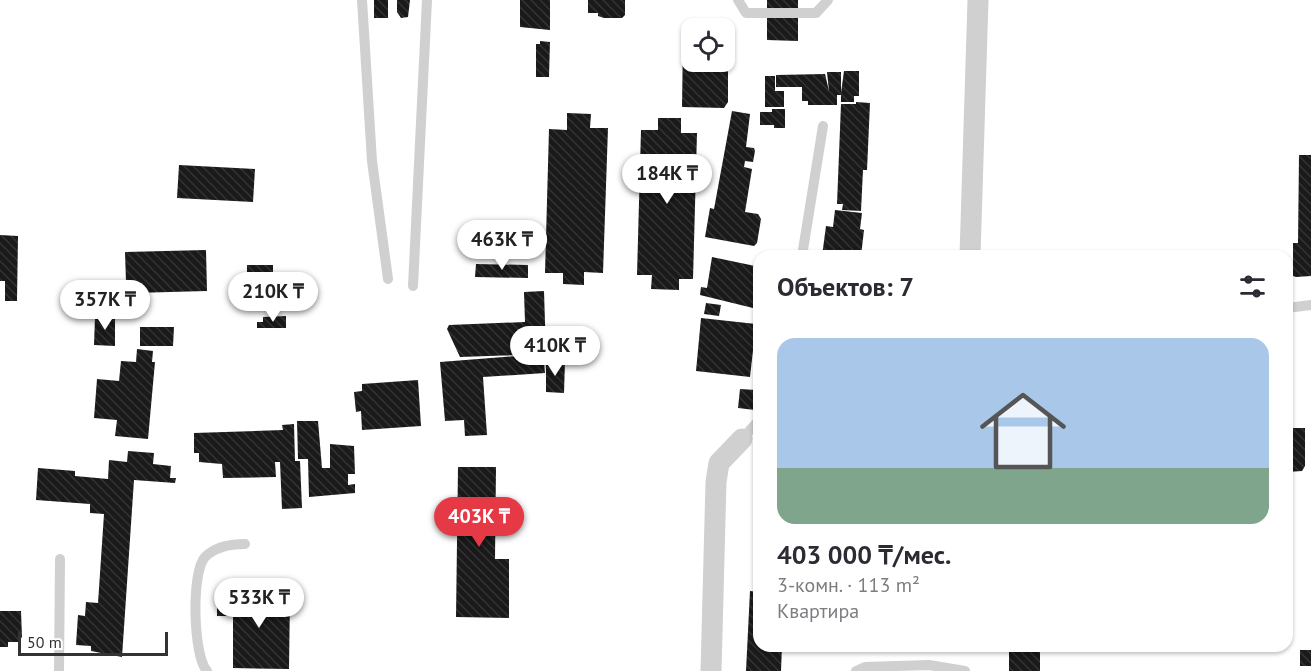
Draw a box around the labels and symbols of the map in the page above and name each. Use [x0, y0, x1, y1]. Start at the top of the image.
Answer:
pin: 184K ₸ [618, 154, 716, 205]
pin: 463K ₸ [453, 220, 551, 271]
pin: 210K ₸ [224, 272, 322, 323]
pin: 357K ₸ [56, 280, 154, 331]
pin: 410K ₸ [506, 326, 604, 377]
pin: 403K ₸ [430, 497, 528, 548]
pin: 533K ₸ [210, 578, 308, 629]
scale bar [18, 629, 168, 656]

